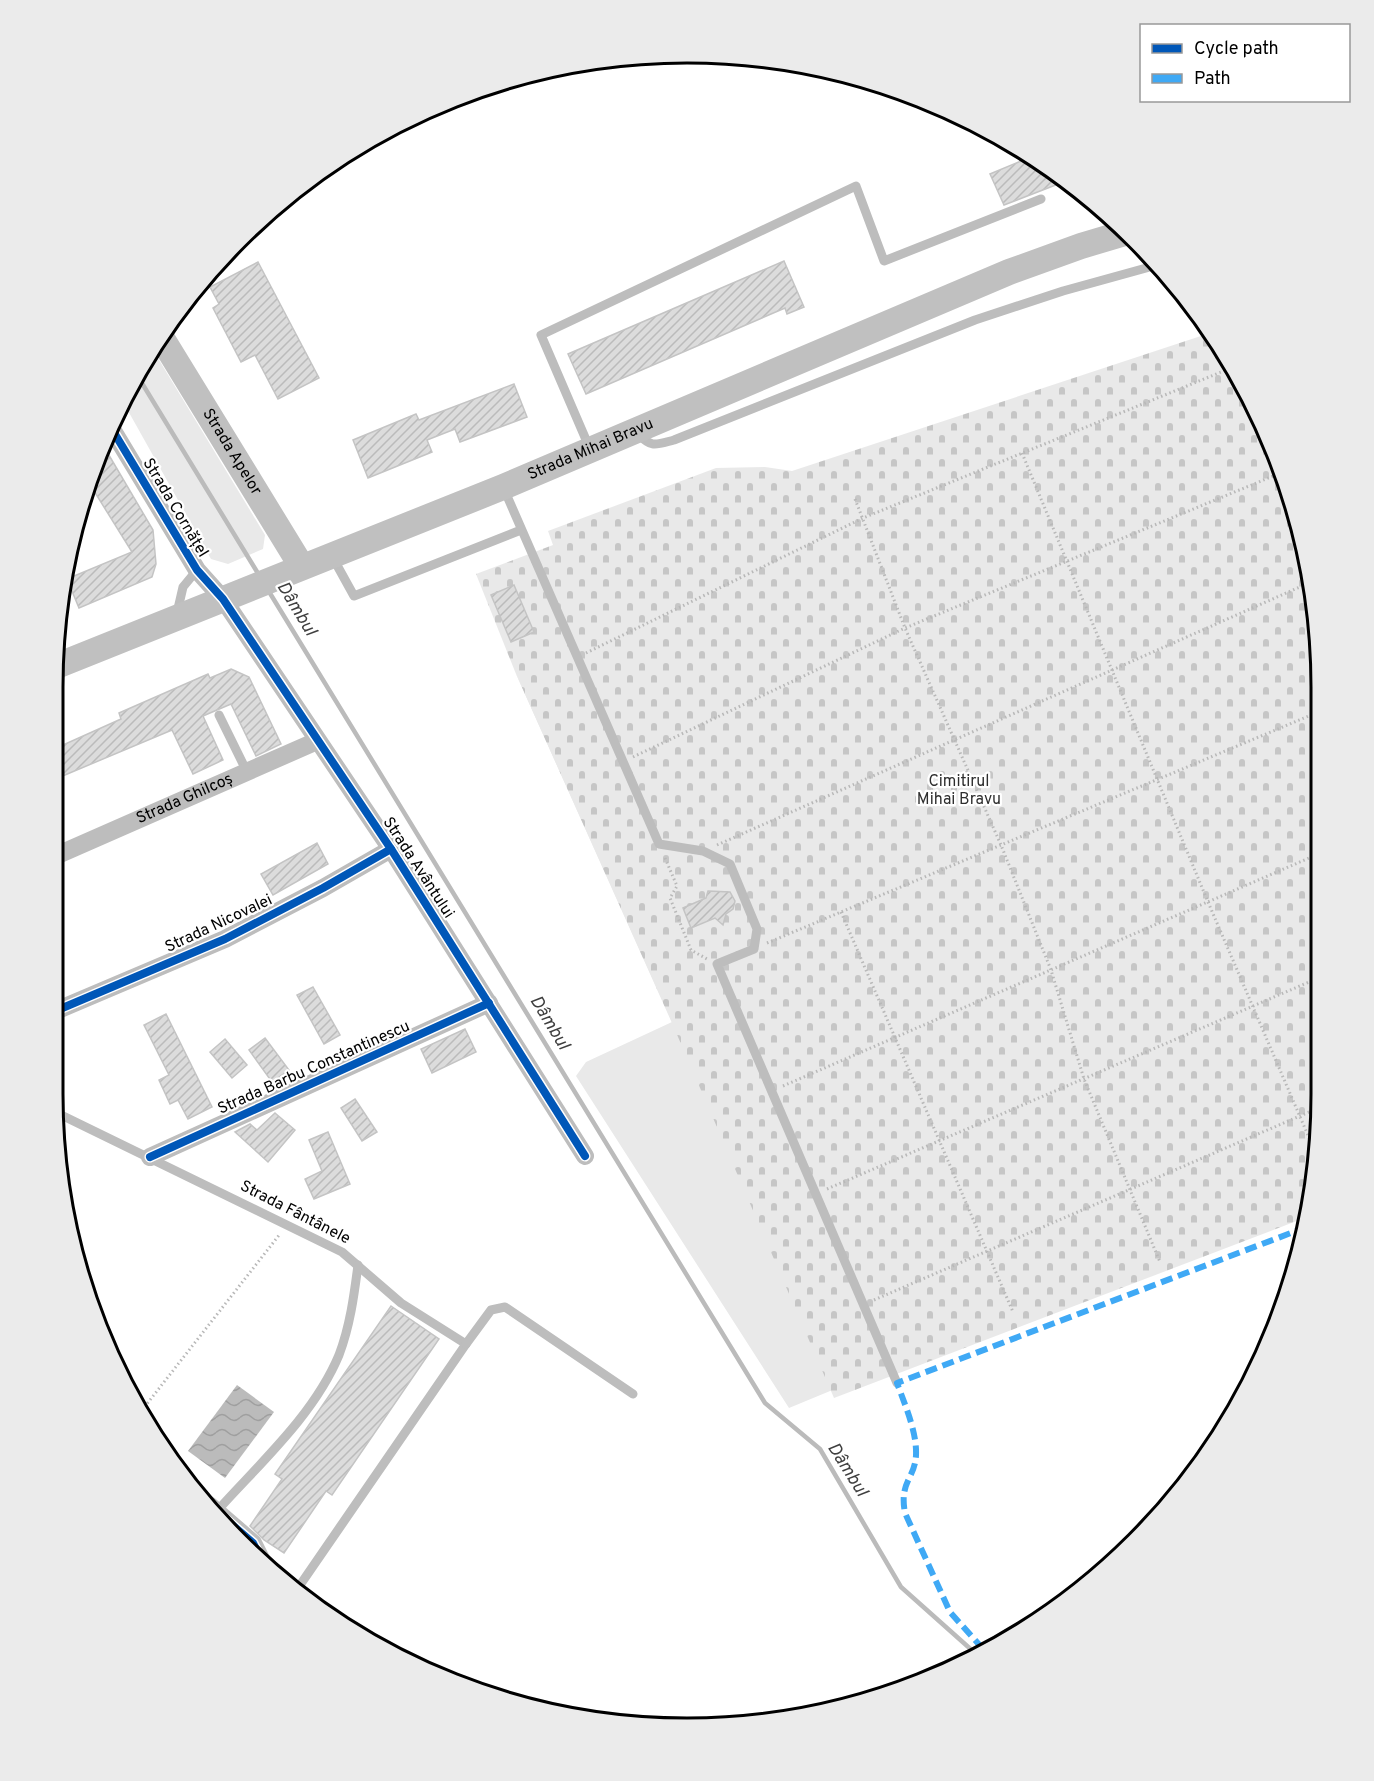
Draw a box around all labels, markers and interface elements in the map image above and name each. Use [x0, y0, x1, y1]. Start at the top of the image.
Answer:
legend [1140, 24, 1350, 102]
text: Cycle path [1194, 38, 1279, 61]
text: Path [1194, 68, 1231, 91]
street label: Strada Apelor [197, 405, 266, 499]
street label: Strada Mihai Bravu [525, 414, 657, 485]
street label: Strada Cornățel [138, 455, 212, 561]
water label: Dâmbul [271, 577, 322, 642]
street label: Strada Ghilcoș [133, 769, 236, 829]
park label: Cimitirul Mihai Bravu [917, 772, 1001, 810]
street label: Strada Avântului [378, 814, 458, 922]
street label: Strada Nicovalei [162, 890, 276, 958]
water label: Dâmbul [524, 991, 575, 1056]
street label: Strada Barbu Constantinescu [215, 1016, 413, 1120]
street label: Strada Fântânele [237, 1177, 353, 1249]
water label: Dâmbul [821, 1439, 873, 1503]

